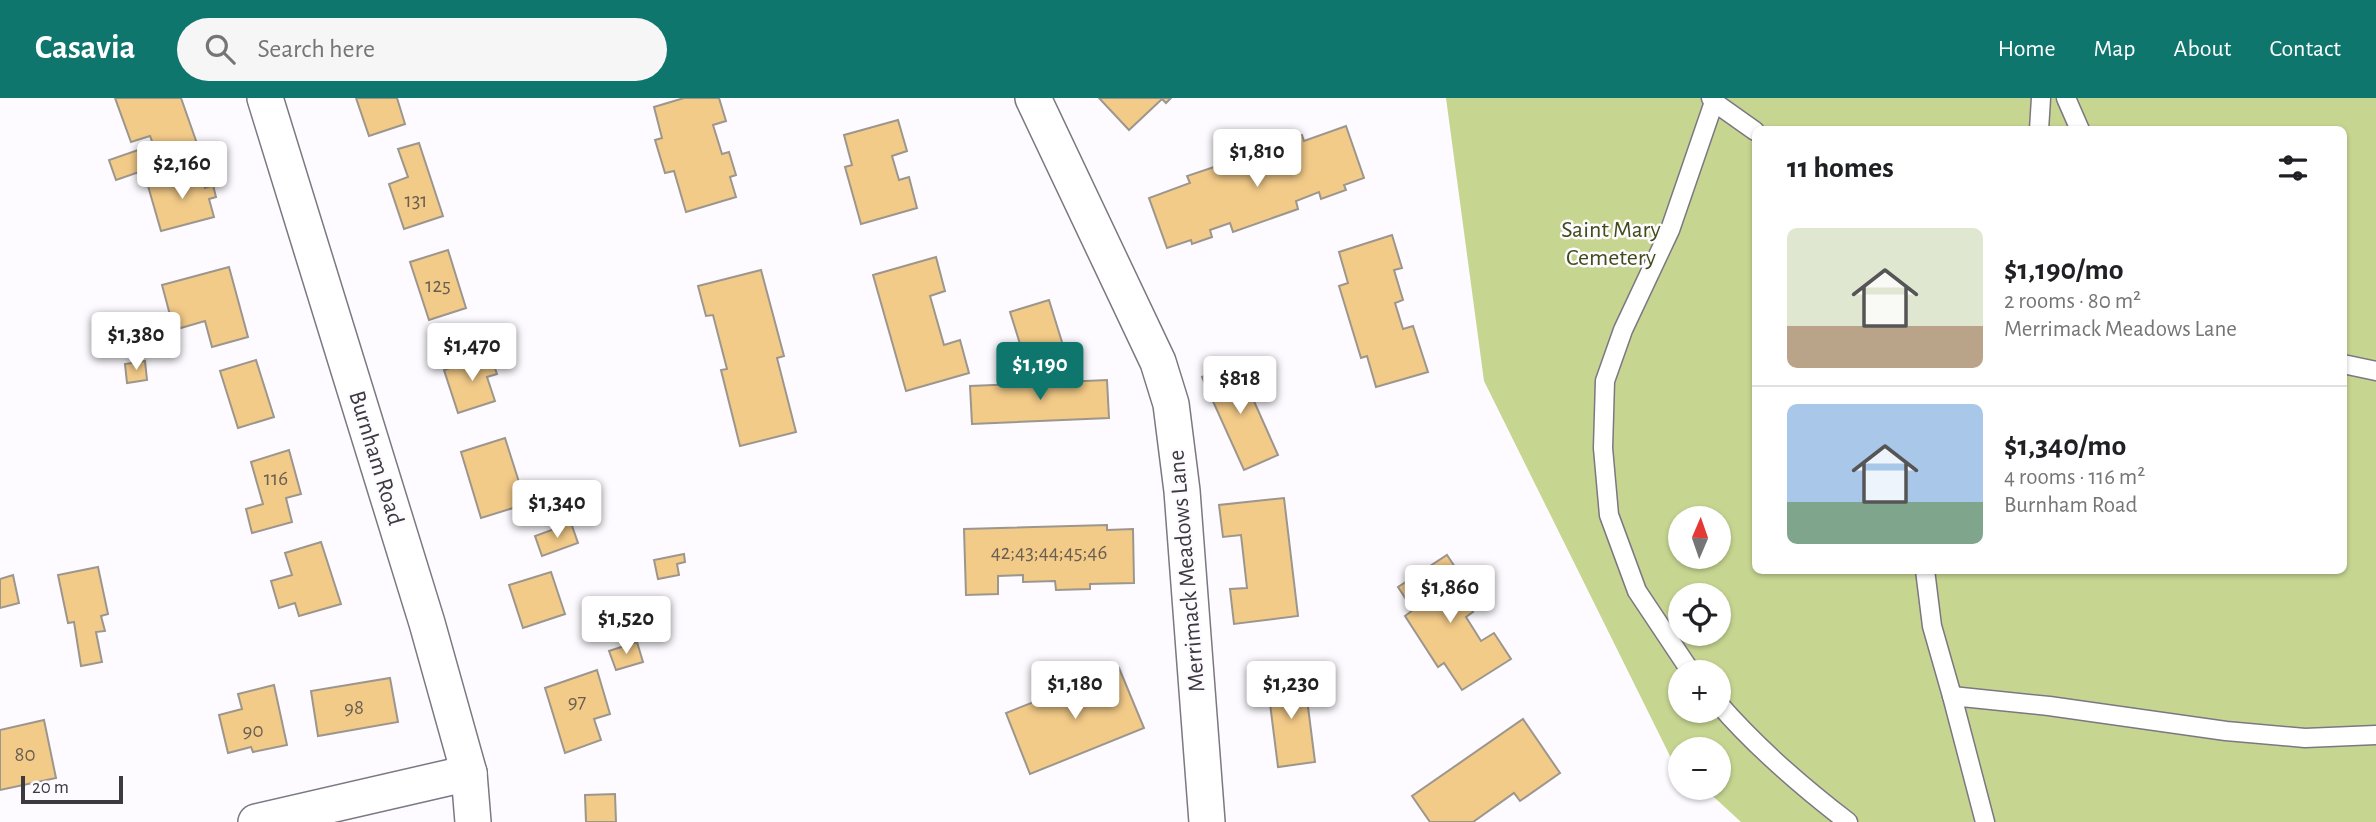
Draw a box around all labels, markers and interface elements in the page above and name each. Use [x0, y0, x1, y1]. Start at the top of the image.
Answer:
search box [177, 18, 667, 81]
icon: search [201, 30, 239, 68]
text: Casavia [35, 32, 135, 65]
text: Search here [257, 36, 375, 62]
text: Home [1998, 37, 2056, 61]
text: Map [2094, 37, 2136, 61]
text: About [2174, 37, 2231, 61]
text: Contact [2269, 37, 2341, 61]
pin: $1,810 [1200, 130, 1314, 189]
text: $1,810 [1229, 140, 1285, 163]
pin: $2,160 [125, 141, 239, 201]
icon: filters [2274, 149, 2312, 187]
text: $2,160 [153, 152, 211, 175]
text: 11 homes [1787, 153, 1894, 183]
house number: 131 [404, 190, 428, 211]
park label: Saint Mary Cemetery [1561, 218, 1661, 270]
text: $1,190/mo [2004, 255, 2124, 285]
icon: home [1843, 256, 1927, 340]
house number: 125 [425, 275, 451, 296]
text: 2 rooms · 80 m² [2004, 290, 2141, 313]
pin: $1,380 [79, 313, 193, 372]
text: Merrimack Meadows Lane [2004, 318, 2237, 341]
text: $1,380 [107, 323, 165, 346]
pin: $1,470 [415, 324, 529, 383]
text: $1,470 [443, 334, 501, 357]
pin: $1,190 [983, 342, 1097, 402]
text: $1,190 [1012, 353, 1068, 376]
pin: $818 [1199, 356, 1281, 416]
text: $818 [1219, 367, 1261, 390]
street label: Burnham Road [344, 388, 408, 528]
text: $1,340/mo [2004, 431, 2126, 461]
icon: home [1843, 432, 1927, 516]
street label: Merrimack Meadows Lane [1164, 449, 1210, 693]
text: 4 rooms · 116 m² [2004, 466, 2145, 489]
house number: 116 [264, 468, 288, 489]
pin: $1,340 [500, 480, 614, 540]
text: $1,340 [528, 491, 586, 514]
text: Burnham Road [2004, 494, 2137, 517]
north arrow [1668, 506, 1731, 569]
map controls [1668, 506, 1731, 800]
house number: 42;43;44;45;46 [991, 542, 1107, 563]
pin: $1,860 [1393, 566, 1507, 625]
text: $1,860 [1421, 576, 1479, 599]
button: locate [1668, 583, 1731, 646]
pin: $1,520 [569, 596, 683, 656]
text: $1,520 [598, 607, 654, 630]
button: + [1668, 660, 1731, 723]
pin: $1,180 [1018, 662, 1132, 721]
pin: $1,230 [1234, 662, 1348, 721]
text: $1,180 [1047, 672, 1103, 695]
text: $1,230 [1263, 672, 1319, 695]
house number: 97 [568, 691, 587, 712]
house number: 98 [344, 697, 364, 718]
house number: 90 [243, 720, 263, 741]
button: − [1668, 737, 1731, 800]
house number: 80 [14, 744, 36, 765]
scale bar [21, 773, 122, 805]
text: 20 m [32, 778, 69, 797]

